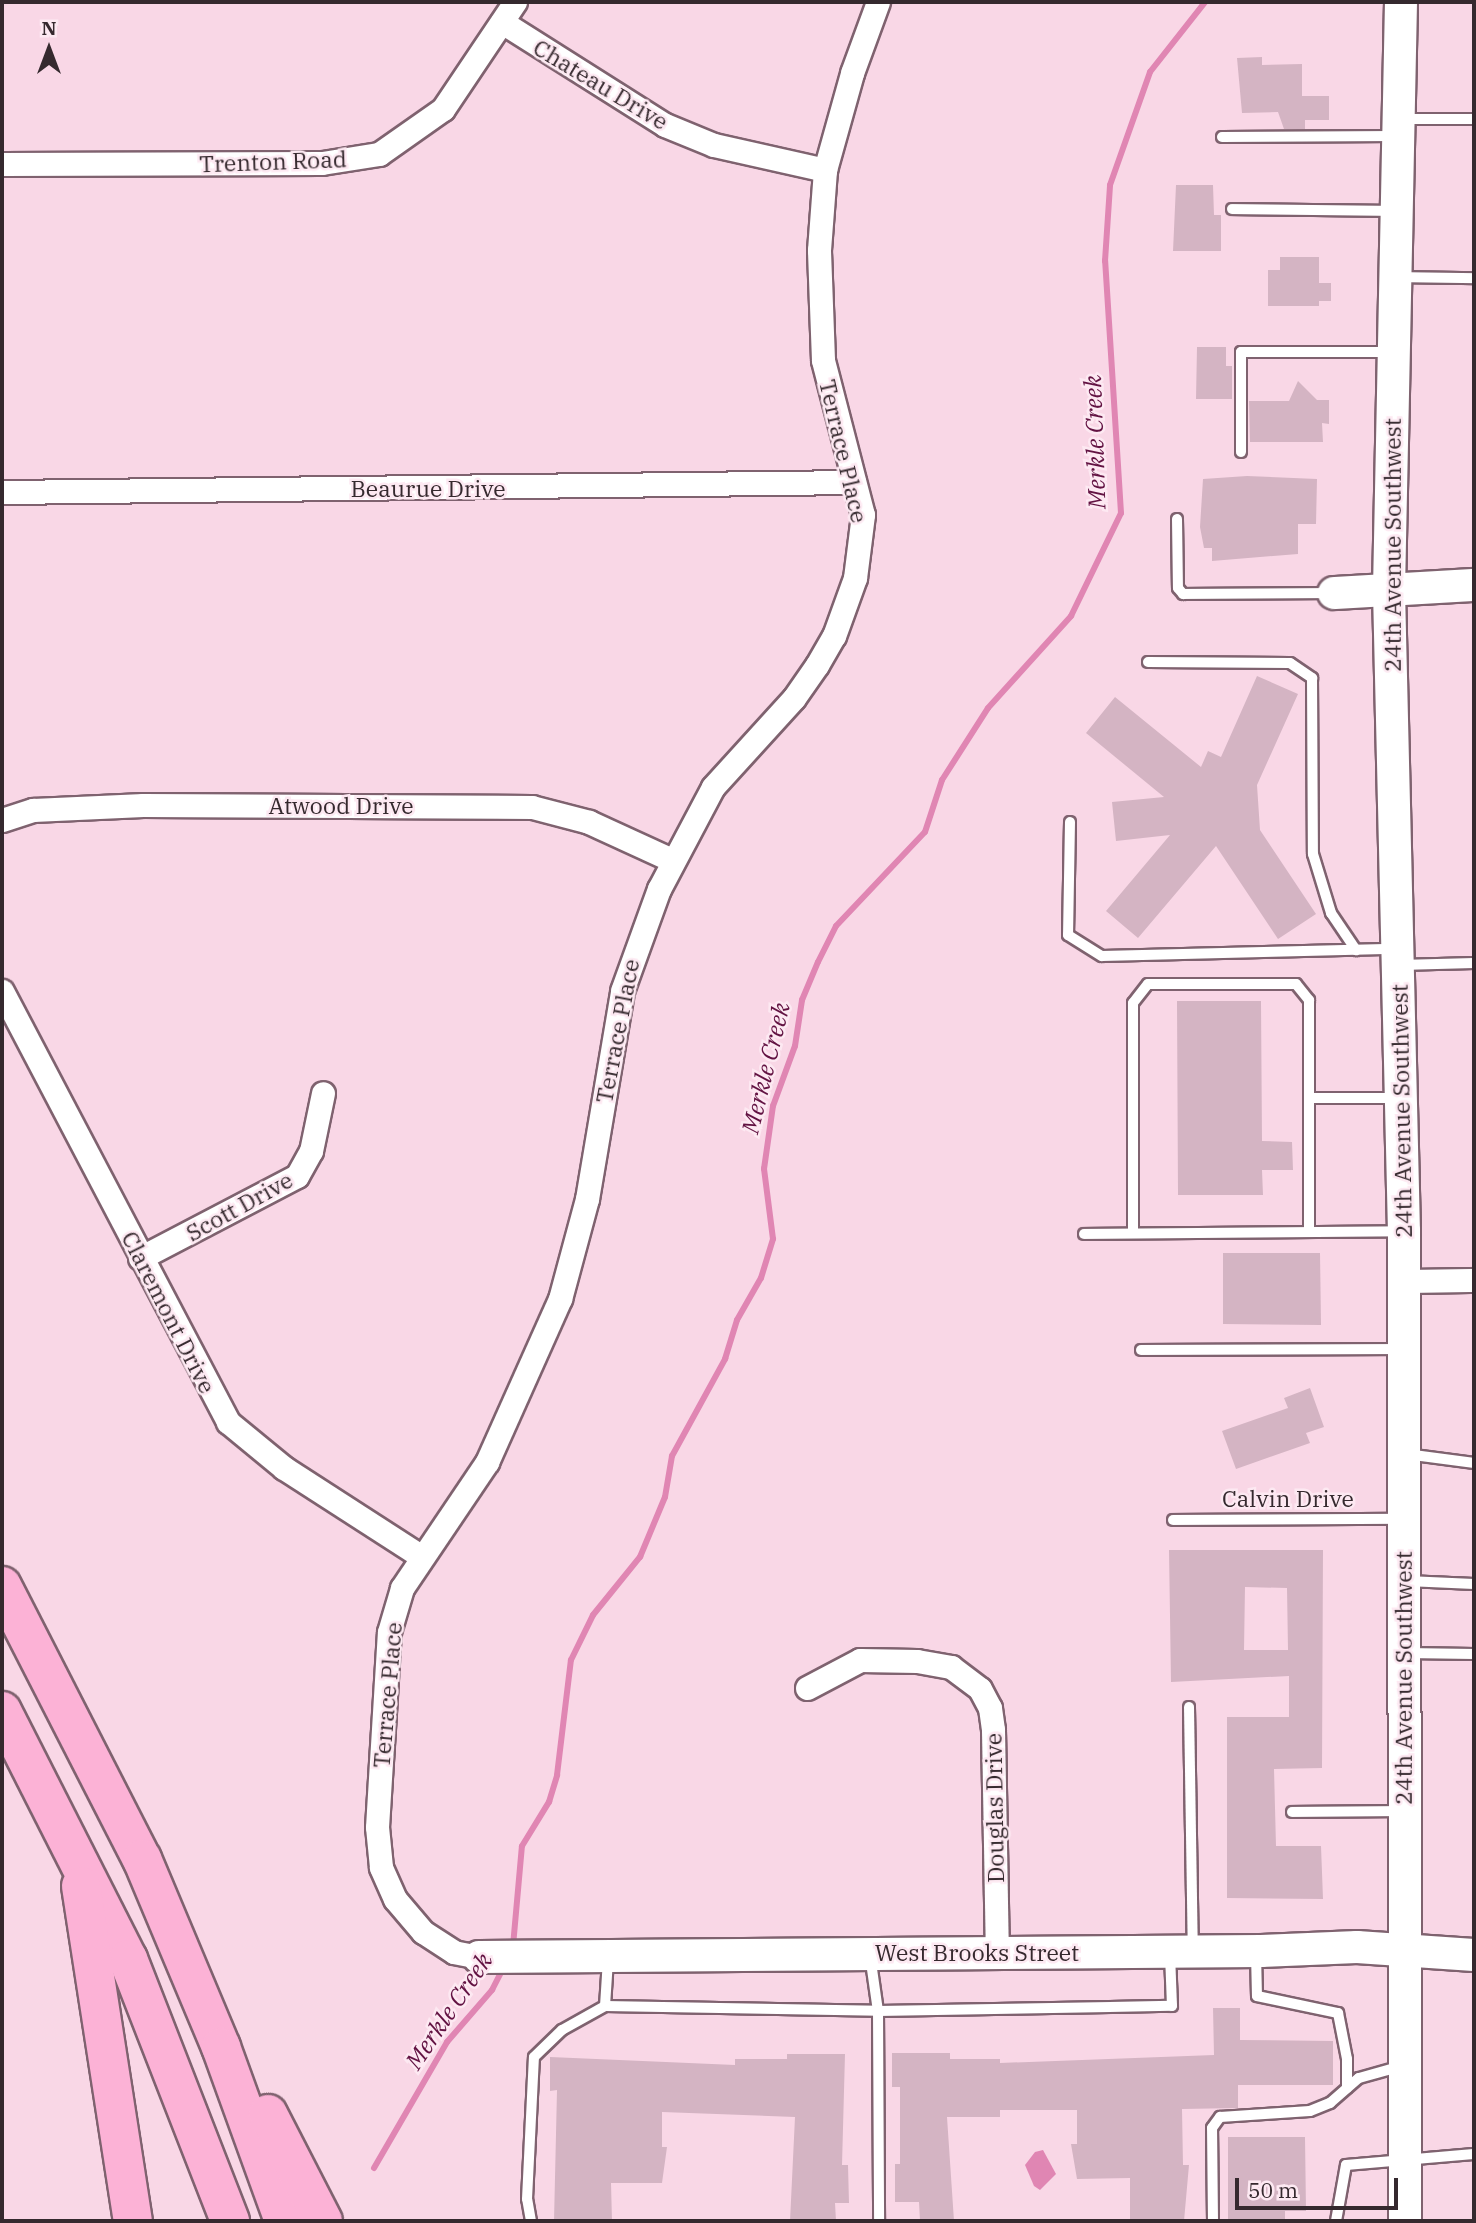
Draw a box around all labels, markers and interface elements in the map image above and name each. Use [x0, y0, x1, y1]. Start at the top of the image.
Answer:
north arrow [14, 14, 84, 84]
text: N [41, 16, 57, 40]
street label: Chateau Drive [529, 33, 673, 135]
street label: Trenton Road [199, 145, 347, 177]
water label: Merkle Creek [1078, 375, 1112, 509]
street label: Terrace Place [814, 377, 874, 525]
street label: 24th Avenue Southwest [1378, 418, 1406, 672]
street label: Beaurue Drive [350, 474, 506, 502]
street label: Atwood Drive [268, 791, 414, 819]
street label: Terrace Place [589, 957, 645, 1105]
street label: 24th Avenue Southwest [1385, 984, 1417, 1238]
water label: Merkle Creek [736, 1000, 796, 1136]
street label: Scott Drive [181, 1165, 297, 1247]
street label: Claremont Drive [116, 1226, 222, 1398]
street label: Calvin Drive [1222, 1484, 1354, 1512]
street label: 24th Avenue Southwest [1389, 1551, 1417, 1805]
street label: Terrace Place [367, 1621, 407, 1769]
street label: Douglas Drive [979, 1733, 1009, 1883]
street label: West Brooks Street [875, 1938, 1079, 1966]
water label: Merkle Creek [400, 1947, 498, 2075]
scale bar [1238, 2164, 1401, 2208]
text: 50 m [1248, 2176, 1298, 2204]

